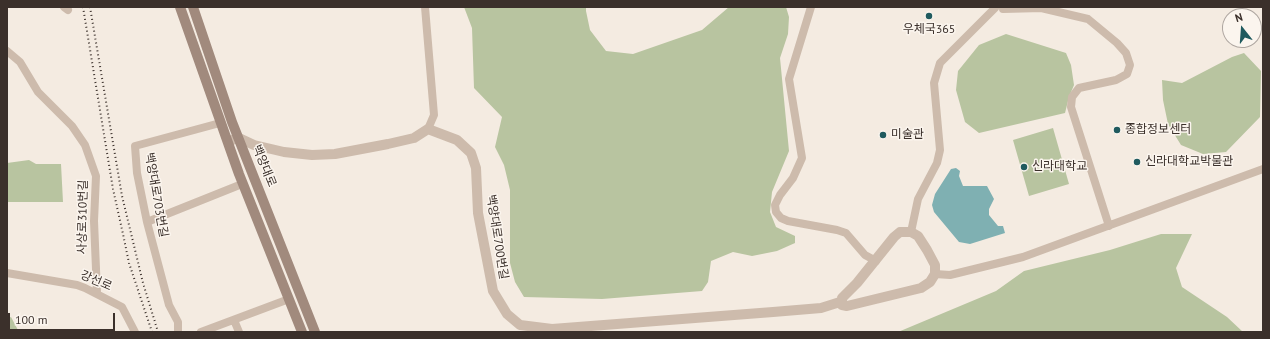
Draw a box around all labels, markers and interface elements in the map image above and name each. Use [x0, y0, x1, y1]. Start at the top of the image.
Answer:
north arrow [1222, 8, 1262, 48]
text: N [1233, 10, 1244, 25]
marker: 우체국365 [924, 11, 934, 21]
place label: 우체국365 [903, 23, 955, 37]
place label: 종합정보센터 [1125, 123, 1191, 137]
marker: 종합정보센터 [1112, 125, 1122, 135]
place label: 미술관 [891, 128, 924, 142]
marker: 미술관 [878, 130, 888, 140]
street label: 백양대로 [249, 143, 279, 189]
street label: 백양대로703번길 [141, 151, 171, 239]
place label: 신라대학교박물관 [1145, 155, 1233, 169]
marker: 신라대학교박물관 [1132, 157, 1142, 167]
place label: 신라대학교 [1032, 160, 1087, 174]
marker: 신라대학교 [1019, 162, 1029, 172]
street label: 사상로310번길 [75, 179, 91, 255]
street label: 백양대로700번길 [483, 193, 511, 281]
street label: 강선로 [78, 268, 114, 294]
scale bar [10, 305, 117, 331]
text: 100 m [15, 312, 48, 327]

